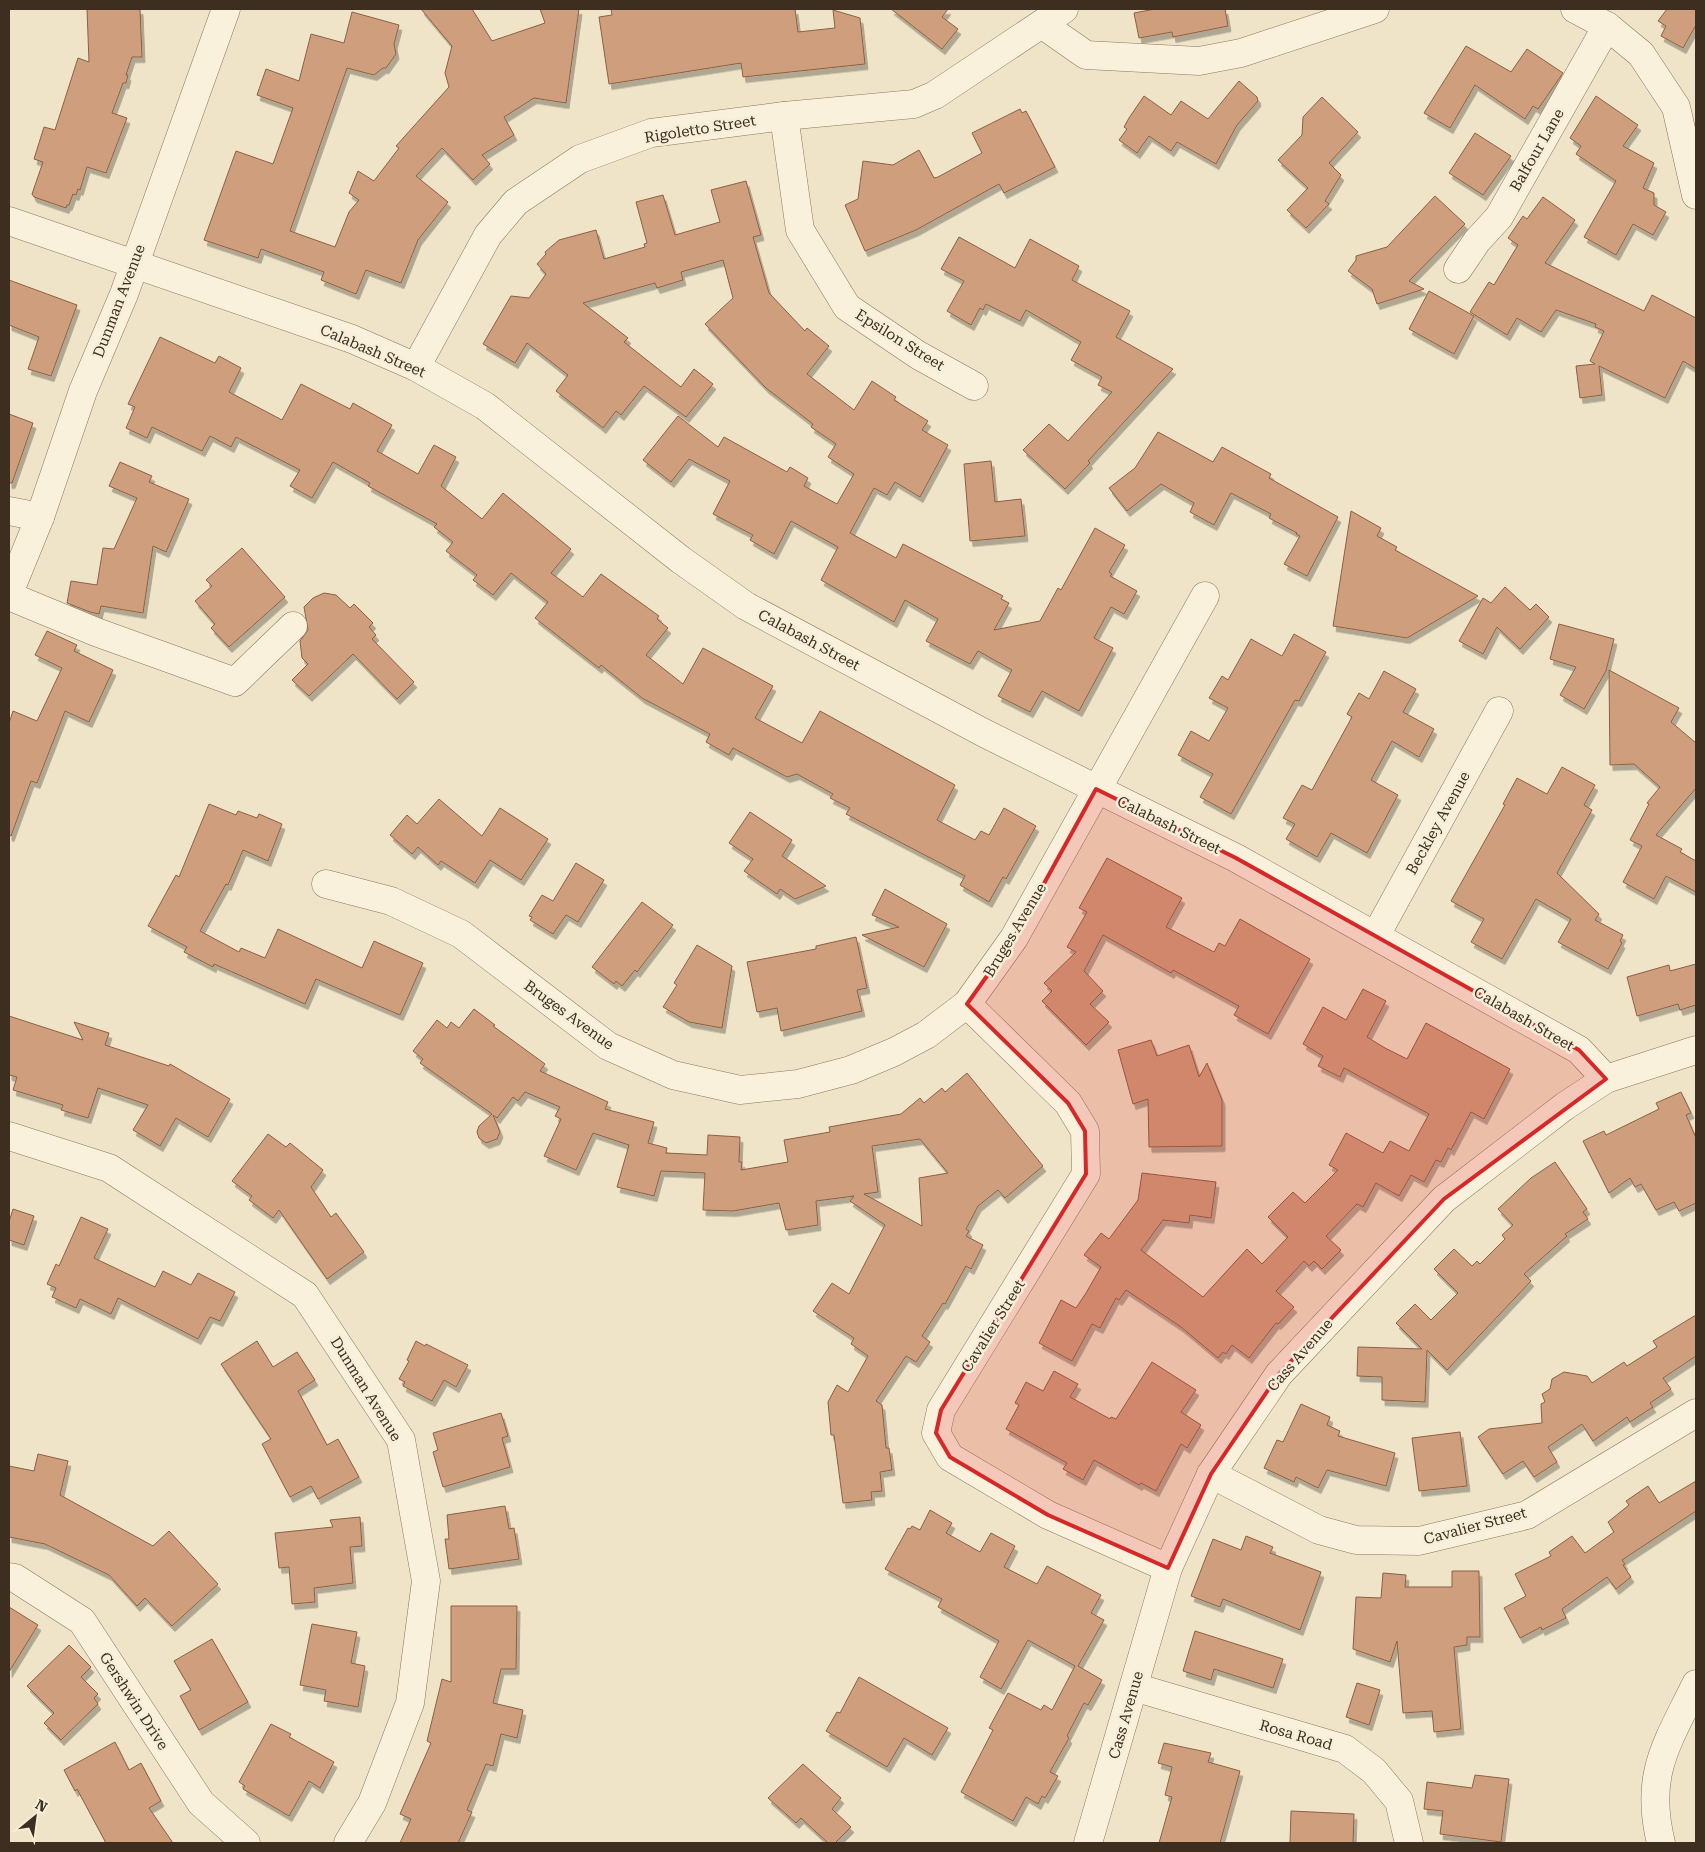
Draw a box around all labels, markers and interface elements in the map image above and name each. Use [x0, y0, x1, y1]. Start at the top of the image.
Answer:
street label: Balfour Lane [1506, 105, 1568, 195]
street label: Rigoletto Street [643, 111, 757, 147]
street label: Dunman Avenue [89, 242, 149, 360]
street label: Epsilon Street [852, 305, 948, 375]
street label: Calabash Street [318, 321, 429, 382]
street label: Calabash Street [755, 606, 863, 675]
street label: Beckley Avenue [1402, 768, 1474, 878]
street label: Calabash Street [1114, 792, 1224, 858]
street label: Bruges Avenue [980, 880, 1050, 980]
street label: Bruges Avenue [521, 976, 617, 1054]
street label: Calabash Street [1471, 983, 1578, 1055]
street label: Cavalier Street [957, 1276, 1029, 1376]
street label: Cass Avenue [1263, 1315, 1337, 1395]
street label: Dunman Avenue [327, 1333, 405, 1445]
street label: Cavalier Street [1422, 1504, 1529, 1548]
street label: Gershwin Drive [96, 1649, 172, 1753]
street label: Cass Avenue [1105, 1669, 1147, 1761]
street label: Rosa Road [1257, 1716, 1335, 1754]
north arrow [10, 1792, 60, 1842]
text: N [33, 1796, 50, 1815]

